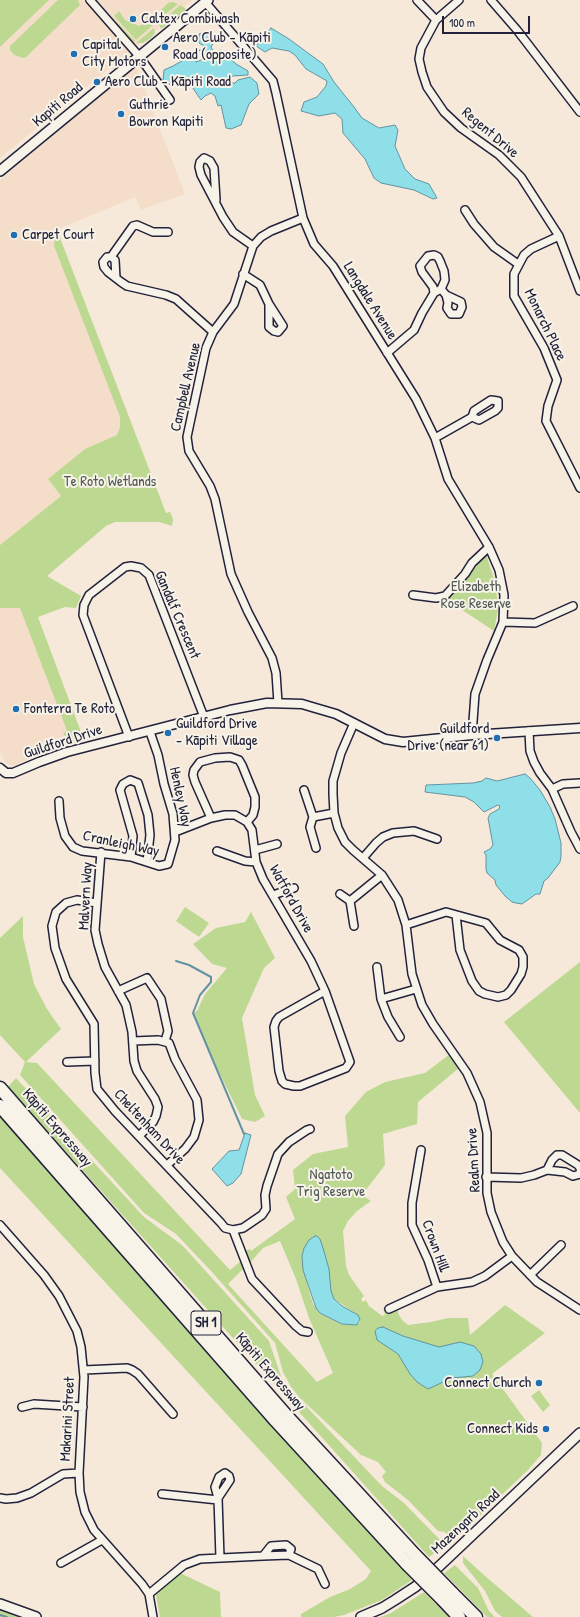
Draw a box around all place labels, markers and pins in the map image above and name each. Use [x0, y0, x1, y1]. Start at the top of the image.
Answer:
place label: Caltex Combiwash [141, 10, 239, 28]
marker: Caltex Combiwash [128, 14, 138, 24]
place label: Aero Club - Kāpiti Road (opposite) [173, 29, 271, 64]
place label: Capital City Motors [82, 36, 146, 71]
marker: Aero Club - Kāpiti Road (opposite) [160, 42, 170, 52]
marker: Capital City Motors [69, 49, 79, 59]
place label: Aero Club - Kāpiti Road [105, 73, 231, 91]
marker: Aero Club - Kāpiti Road [92, 77, 102, 87]
place label: Guthrie Bowron Kapiti [129, 96, 204, 131]
marker: Guthrie Bowron Kapiti [116, 109, 126, 119]
place label: Carpet Court [22, 226, 94, 244]
marker: Carpet Court [9, 230, 19, 240]
place label: Fonterra Te Roto [24, 700, 115, 718]
marker: Fonterra Te Roto [11, 704, 21, 714]
place label: Guildford Drive - Kāpiti Village [176, 715, 258, 750]
place label: Guildford Drive (near 61) [408, 720, 489, 755]
marker: Guildford Drive - Kāpiti Village [163, 728, 173, 738]
marker: Guildford Drive (near 61) [492, 733, 502, 743]
place label: Connect Church [444, 1374, 531, 1392]
marker: Connect Church [534, 1378, 544, 1388]
place label: Connect Kids [467, 1420, 538, 1438]
marker: Connect Kids [541, 1424, 551, 1434]

